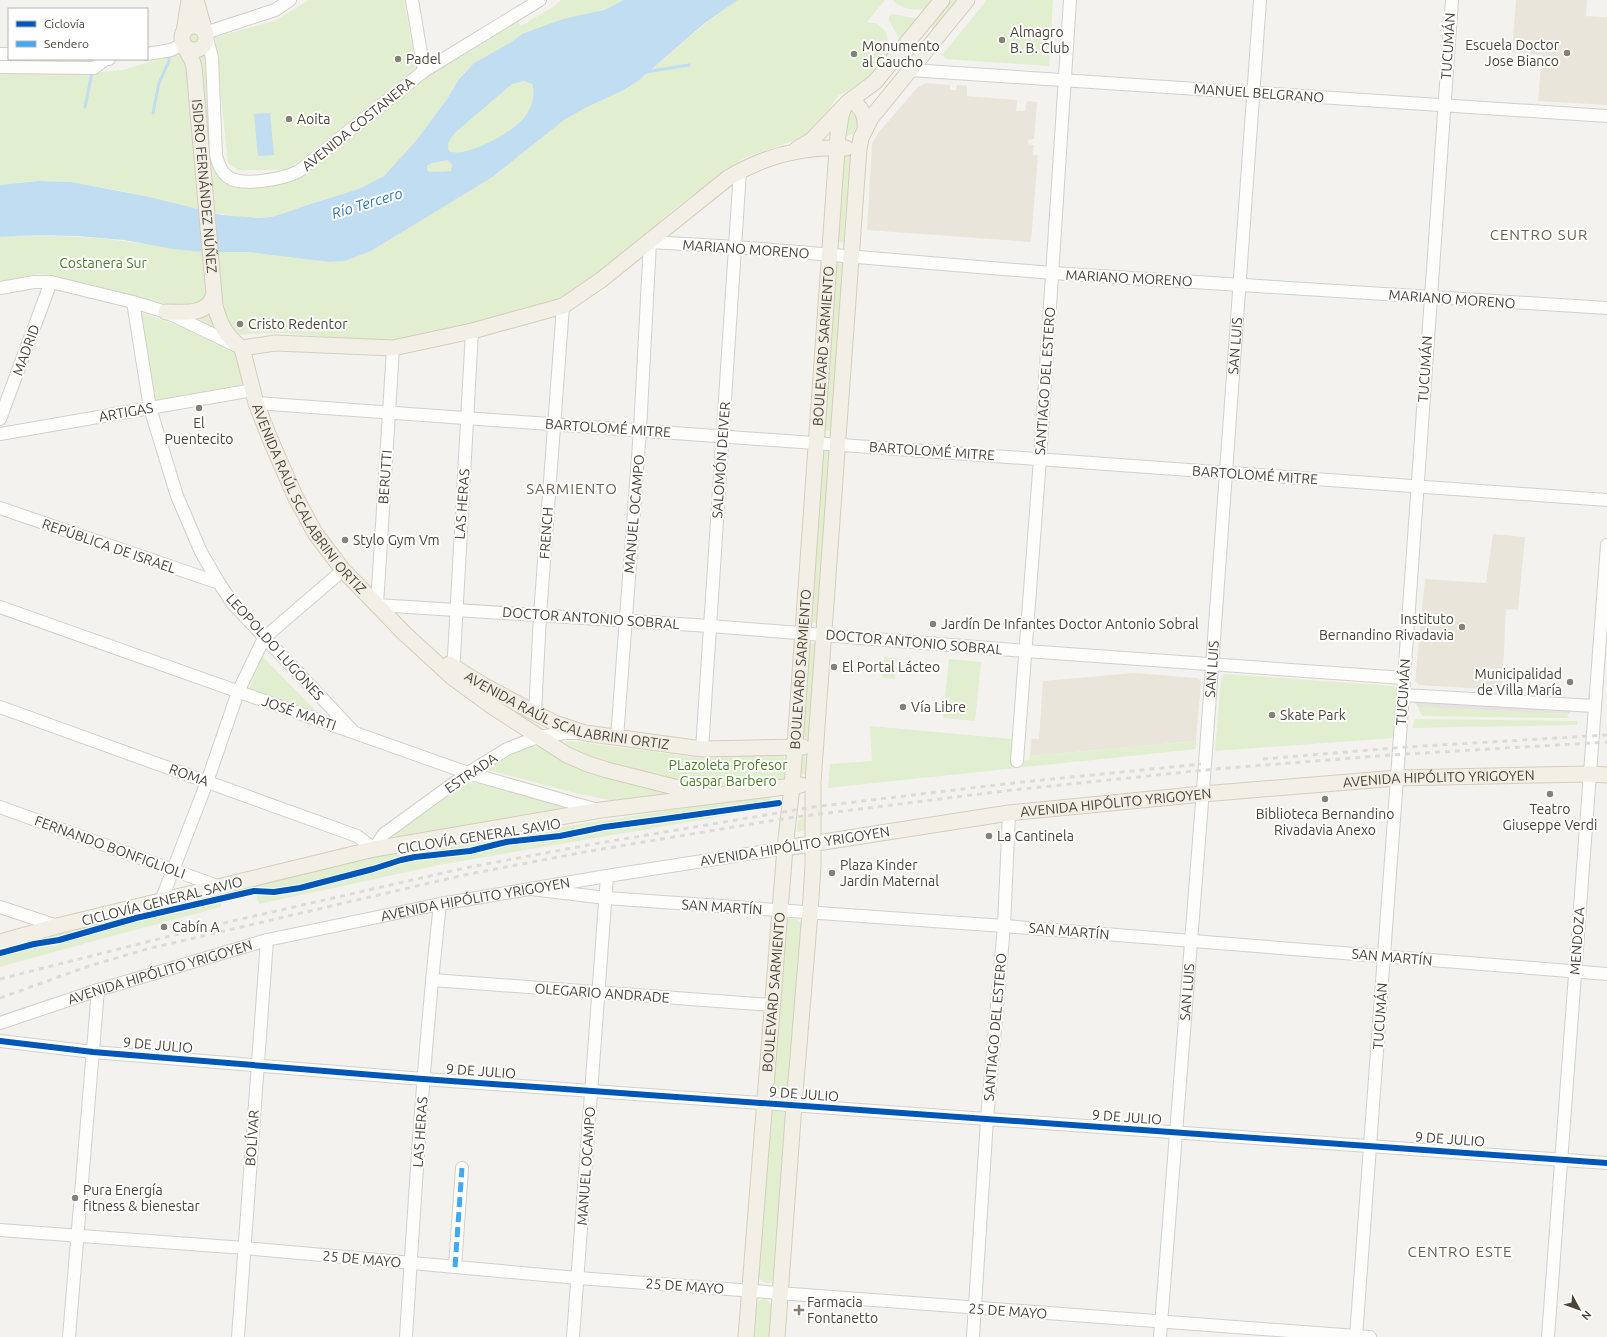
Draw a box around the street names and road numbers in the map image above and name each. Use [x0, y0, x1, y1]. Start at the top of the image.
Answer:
street label: TUCUMÁN [1437, 12, 1458, 80]
street label: AVENIDA COSTANERA [299, 74, 417, 174]
street label: MANUEL BELGRANO [1193, 80, 1325, 106]
street label: ISIDRO FERNÁNDEZ NÚÑEZ [189, 98, 220, 274]
street label: MARIANO MORENO [682, 237, 810, 261]
street label: BOULEVARD SARMIENTO [809, 265, 837, 427]
street label: MARIANO MORENO [1065, 267, 1193, 289]
street label: MARIANO MORENO [1388, 287, 1516, 311]
street label: SANTIAGO DEL ESTERO [1032, 306, 1058, 456]
street label: SAN LUIS [1225, 317, 1245, 375]
street label: MADRID [9, 322, 43, 378]
street label: TUCUMÁN [1414, 335, 1435, 403]
street label: ARTIGAS [97, 399, 155, 425]
street label: AVENIDA RAÚL SCALABRINI ORTIZ [249, 401, 370, 597]
street label: SALOMÓN DEIVER [708, 401, 733, 519]
street label: BARTOLOMÉ MITRE [545, 415, 672, 440]
street label: BARTOLOMÉ MITRE [869, 438, 996, 463]
street label: BERUTTI [375, 449, 395, 505]
street label: MANUEL OCAMPO [621, 454, 647, 574]
street label: BARTOLOMÉ MITRE [1192, 462, 1319, 487]
street label: LAS HERAS [452, 468, 472, 540]
street label: FRENCH [536, 506, 556, 560]
street label: REPÚBLICA DE ISRAEL [40, 515, 178, 576]
street label: BOULEVARD SARMIENTO [787, 588, 814, 750]
street label: LEOPOLDO LUGONES [223, 590, 327, 704]
street label: DOCTOR ANTONIO SOBRAL [502, 604, 680, 632]
street label: DOCTOR ANTONIO SOBRAL [825, 626, 1003, 658]
street label: SAN LUIS [1202, 640, 1222, 698]
street label: TUCUMÁN [1392, 658, 1413, 726]
street label: AVENIDA RAÚL SCALABRINI ORTIZ [462, 668, 670, 752]
street label: JOSÉ MARTI [260, 692, 339, 733]
street label: ESTRADA [442, 750, 500, 796]
street label: ROMA [167, 760, 211, 790]
street label: AVENIDA HIPÓLITO YRIGOYEN [1342, 767, 1535, 790]
street label: AVENIDA HIPÓLITO YRIGOYEN [1019, 785, 1212, 820]
street label: FERNANDO BONFIGLIOLI [32, 812, 188, 882]
street label: CICLOVÍA GENERAL SAVIO [396, 814, 562, 857]
street label: AVENIDA HIPÓLITO YRIGOYEN [699, 822, 891, 869]
street label: CICLOVÍA GENERAL SAVIO [80, 872, 244, 929]
street label: AVENIDA HIPÓLITO YRIGOYEN [379, 874, 571, 924]
street label: SAN MARTÍN [681, 895, 763, 918]
street label: MENDOZA [1567, 907, 1587, 975]
street label: BOULEVARD SARMIENTO [759, 911, 788, 1073]
street label: SAN MARTÍN [1028, 919, 1110, 942]
street label: AVENIDA HIPÓLITO YRIGOYEN [66, 937, 254, 1008]
street label: SAN MARTÍN [1351, 945, 1433, 968]
street label: SANTIAGO DEL ESTERO [981, 952, 1009, 1102]
street label: SAN LUIS [1177, 963, 1197, 1021]
street label: OLEGARIO ANDRADE [534, 980, 670, 1006]
street label: TUCUMÁN [1369, 982, 1390, 1050]
street label: 9 DE JULIO [122, 1034, 194, 1056]
street label: 9 DE JULIO [445, 1061, 517, 1081]
street label: 9 DE JULIO [768, 1084, 840, 1104]
street label: LAS HERAS [410, 1096, 430, 1168]
street label: MANUEL OCAMPO [574, 1106, 598, 1226]
street label: 9 DE JULIO [1091, 1107, 1163, 1127]
street label: BOLÍVAR [241, 1109, 262, 1167]
street label: 9 DE JULIO [1414, 1129, 1486, 1149]
street label: 25 DE MAYO [322, 1248, 402, 1270]
street label: 25 DE MAYO [645, 1275, 725, 1297]
street label: 25 DE MAYO [968, 1300, 1048, 1322]

